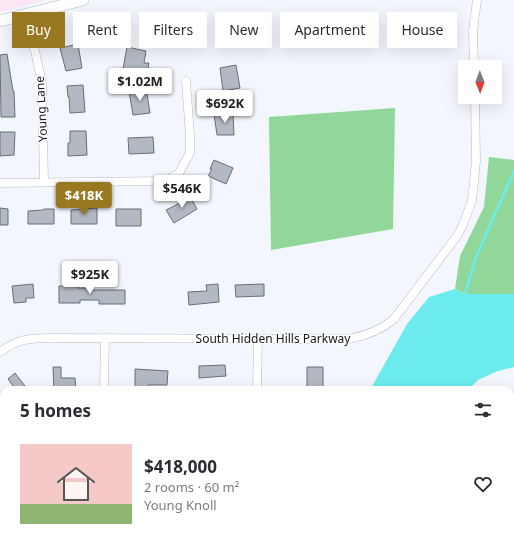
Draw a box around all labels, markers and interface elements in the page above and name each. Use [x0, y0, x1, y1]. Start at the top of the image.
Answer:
chip: Buy [12, 12, 65, 48]
chip: Rent [73, 12, 131, 48]
chip: Filters [139, 12, 207, 48]
chip: New [215, 12, 272, 48]
chip: Apartment [280, 12, 379, 48]
chip: House [387, 12, 457, 48]
north arrow [458, 60, 502, 104]
map controls [458, 60, 502, 104]
pin: $1.02M [107, 68, 173, 102]
text: $1.02M [117, 72, 163, 90]
street label: Young Lane [31, 75, 51, 142]
pin: $692K [197, 90, 253, 124]
text: $692K [206, 94, 244, 112]
pin: $546K [154, 175, 210, 209]
text: $546K [163, 179, 201, 197]
pin: $418K [56, 182, 112, 216]
text: $418K [65, 186, 103, 204]
pin: $925K [62, 261, 118, 295]
text: $925K [71, 265, 109, 283]
street label: South Hidden Hills Parkway [196, 330, 351, 347]
text: 5 homes [20, 399, 91, 422]
icon: filters [472, 399, 494, 421]
text: $418,000 [144, 455, 217, 478]
icon: home [52, 460, 100, 508]
icon: heart [472, 473, 494, 495]
text: 2 rooms · 60 m² [144, 478, 239, 496]
text: Young Knoll [144, 496, 217, 514]

